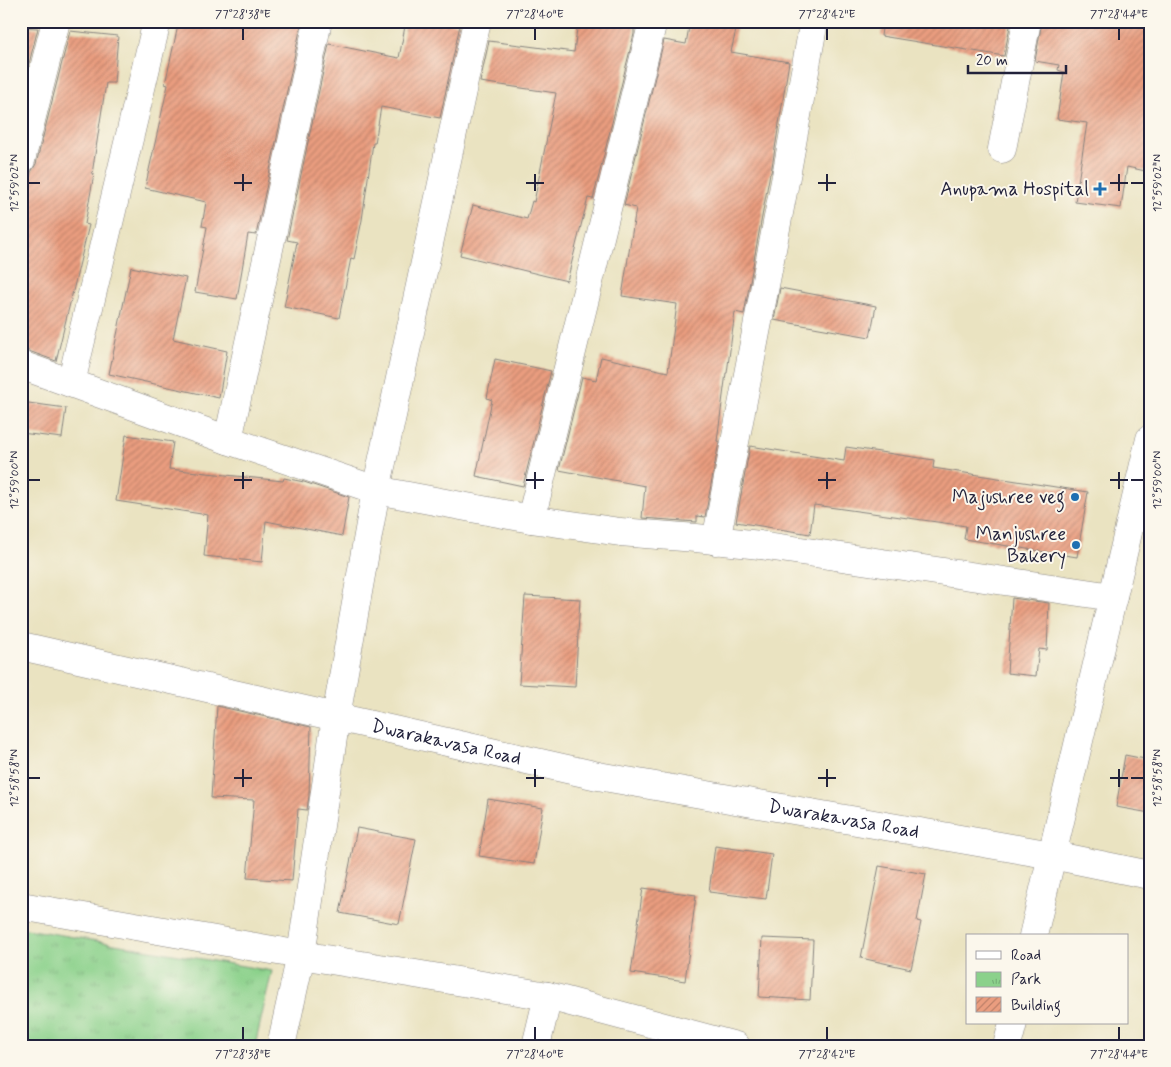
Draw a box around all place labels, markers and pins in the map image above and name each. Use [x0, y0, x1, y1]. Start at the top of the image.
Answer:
place label: Anupama Hospital [940, 177, 1089, 202]
marker: Anupama Hospital [1093, 182, 1107, 196]
place label: Majushree veg [952, 485, 1065, 513]
marker: Majushree veg [1069, 491, 1081, 503]
place label: Manjushree Bakery [976, 522, 1066, 570]
marker: Manjushree Bakery [1070, 539, 1082, 551]

